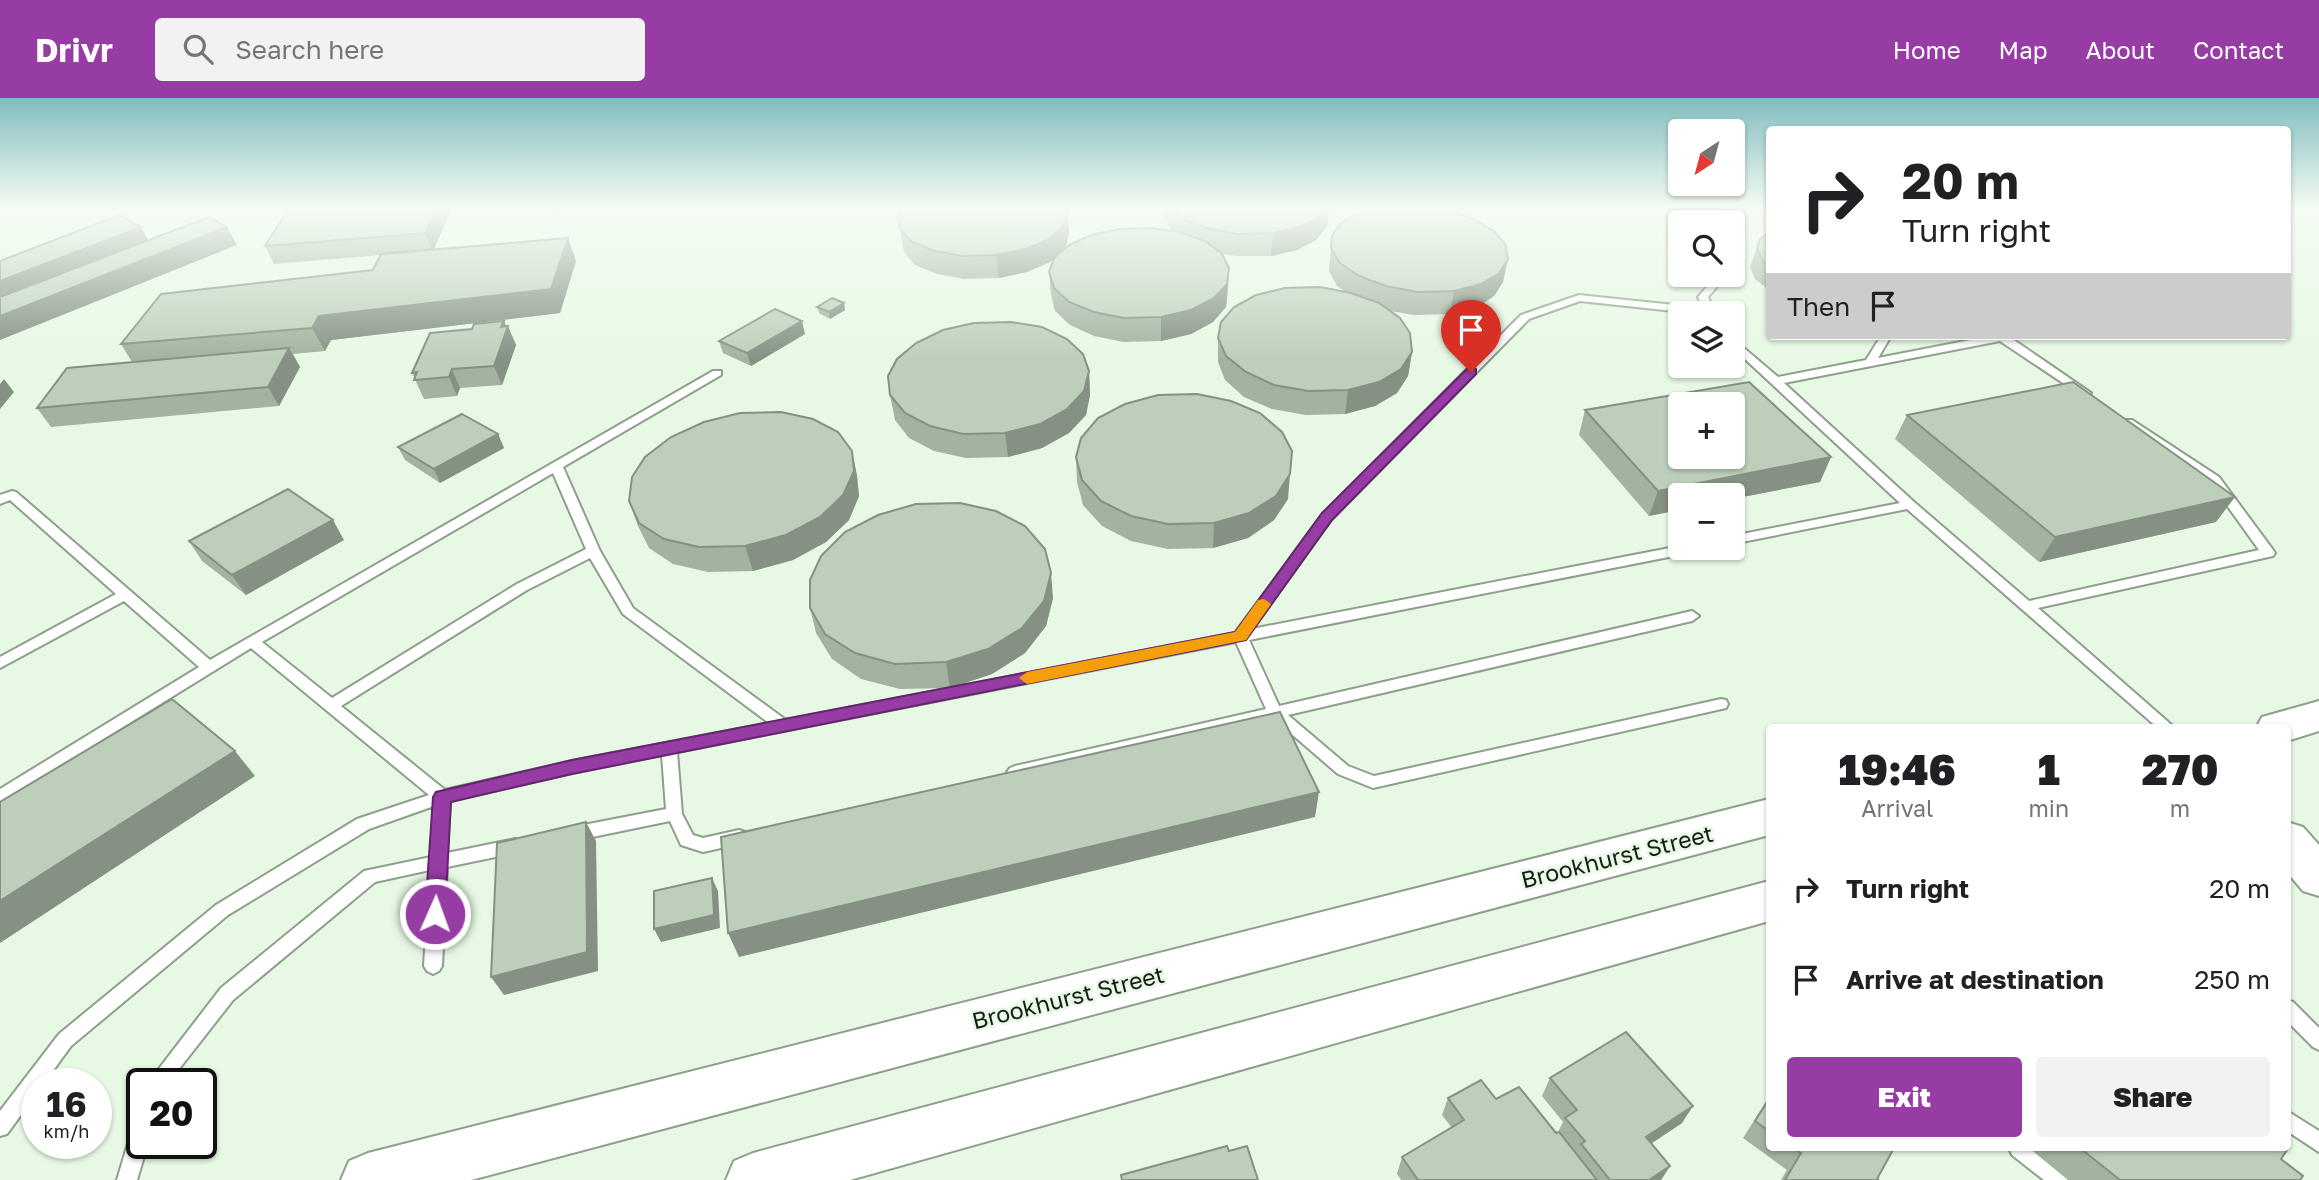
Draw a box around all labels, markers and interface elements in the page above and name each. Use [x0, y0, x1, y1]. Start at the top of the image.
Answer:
search box [155, 18, 645, 81]
text: Drivr [35, 30, 113, 69]
icon: search [179, 30, 217, 68]
text: Search here [235, 34, 384, 65]
text: Home [1893, 35, 1961, 64]
text: Map [1999, 35, 2048, 64]
text: About [2086, 35, 2155, 64]
text: Contact [2193, 35, 2284, 64]
north arrow [1668, 119, 1745, 196]
map controls [1668, 119, 1745, 560]
text: 20 m [1902, 151, 2019, 210]
icon: right [1787, 154, 1878, 245]
button: search [1668, 210, 1745, 287]
text: Turn right [1902, 211, 2051, 249]
icon: arrive [1864, 287, 1902, 325]
text: Then [1787, 291, 1850, 322]
pin [1441, 300, 1501, 372]
button: layers [1668, 301, 1745, 378]
icon: arrive [1452, 311, 1490, 349]
button: + [1668, 392, 1745, 469]
button: − [1668, 483, 1745, 560]
text: 19:46 [1839, 744, 1956, 794]
text: 1 [2038, 744, 2060, 794]
text: 270 [2142, 744, 2218, 794]
text: Arrival [1861, 794, 1933, 822]
text: min [2028, 794, 2069, 822]
text: m [2170, 794, 2190, 822]
street label: Brookhurst Street [1518, 819, 1716, 893]
icon: right [1787, 870, 1825, 908]
text: Turn right [1846, 873, 1969, 904]
text: 20 m [2209, 873, 2270, 904]
position arrow [398, 877, 472, 951]
street label: Brookhurst Street [969, 960, 1167, 1034]
icon: arrive [1787, 961, 1825, 999]
text: Arrive at destination [1846, 964, 2104, 995]
text: 250 m [2194, 964, 2270, 995]
button: Exit [1787, 1057, 2022, 1137]
button: Share [2036, 1057, 2270, 1137]
speed limit sign: 20 [126, 1068, 217, 1159]
text: 16 [46, 1083, 87, 1125]
text: km/h [44, 1120, 89, 1142]

